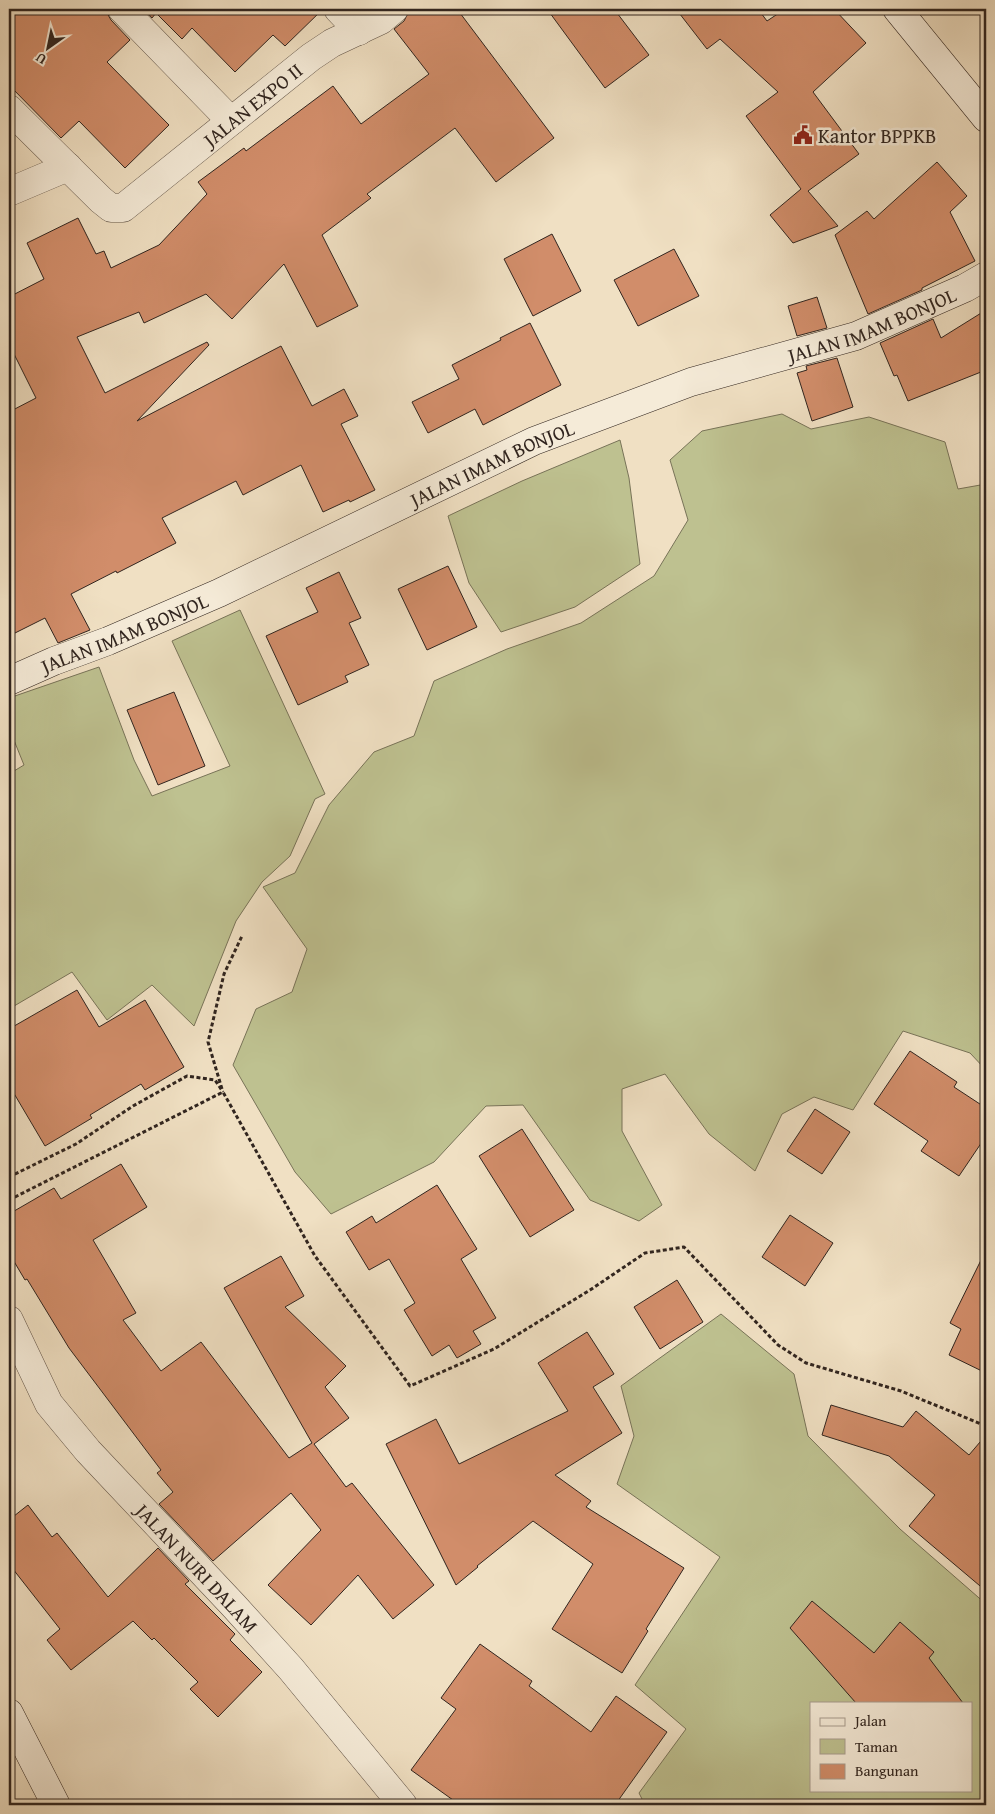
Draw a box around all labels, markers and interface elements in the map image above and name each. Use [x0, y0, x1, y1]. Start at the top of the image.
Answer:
north arrow [22, 22, 72, 72]
text: U [31, 48, 50, 70]
street label: JALAN EXPO II [194, 55, 308, 155]
place label: Kantor BPPKB [818, 121, 936, 150]
public building icon: Kantor BPPKB [792, 124, 814, 146]
street label: JALAN IMAM BONJOL [781, 279, 960, 370]
street label: JALAN IMAM BONJOL [402, 413, 578, 515]
street label: JALAN IMAM BONJOL [33, 585, 212, 681]
street label: JALAN NURI DALAM [127, 1494, 266, 1639]
legend [810, 1702, 972, 1792]
text: Jalan [853, 1710, 887, 1731]
text: Taman [855, 1736, 898, 1757]
text: Bangunan [855, 1760, 919, 1781]

